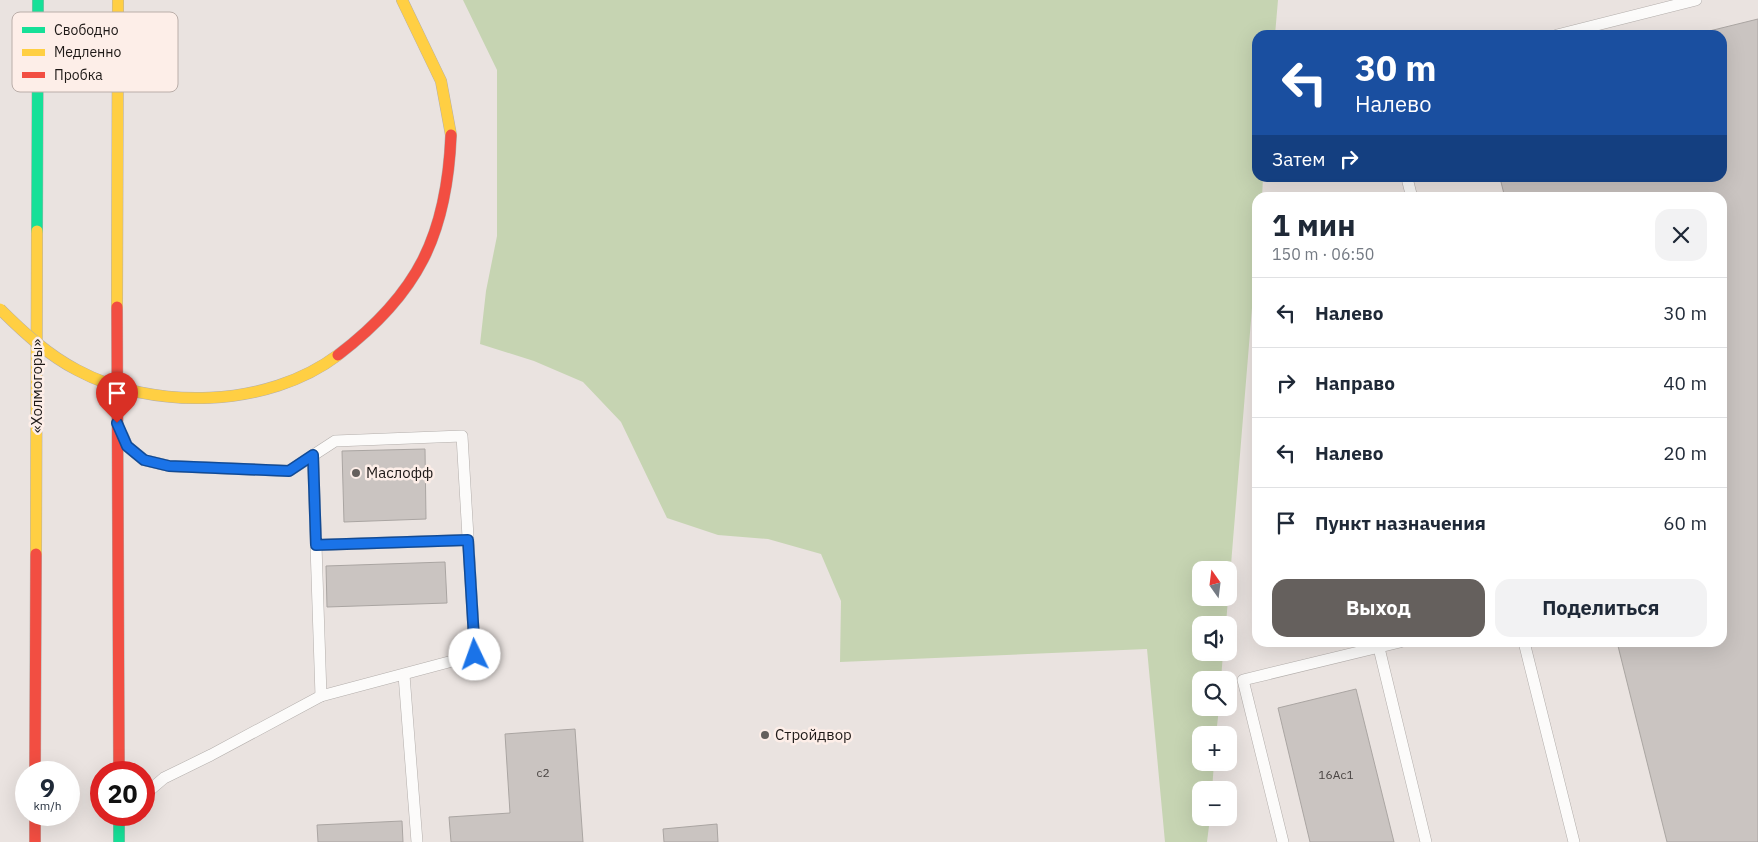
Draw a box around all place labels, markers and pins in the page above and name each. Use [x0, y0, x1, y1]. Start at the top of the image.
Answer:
pin [96, 372, 138, 423]
place label: Маслофф [366, 463, 433, 482]
marker: Маслофф [350, 467, 362, 479]
place label: Стройдвор [775, 725, 852, 744]
marker: Стройдвор [759, 729, 771, 741]

